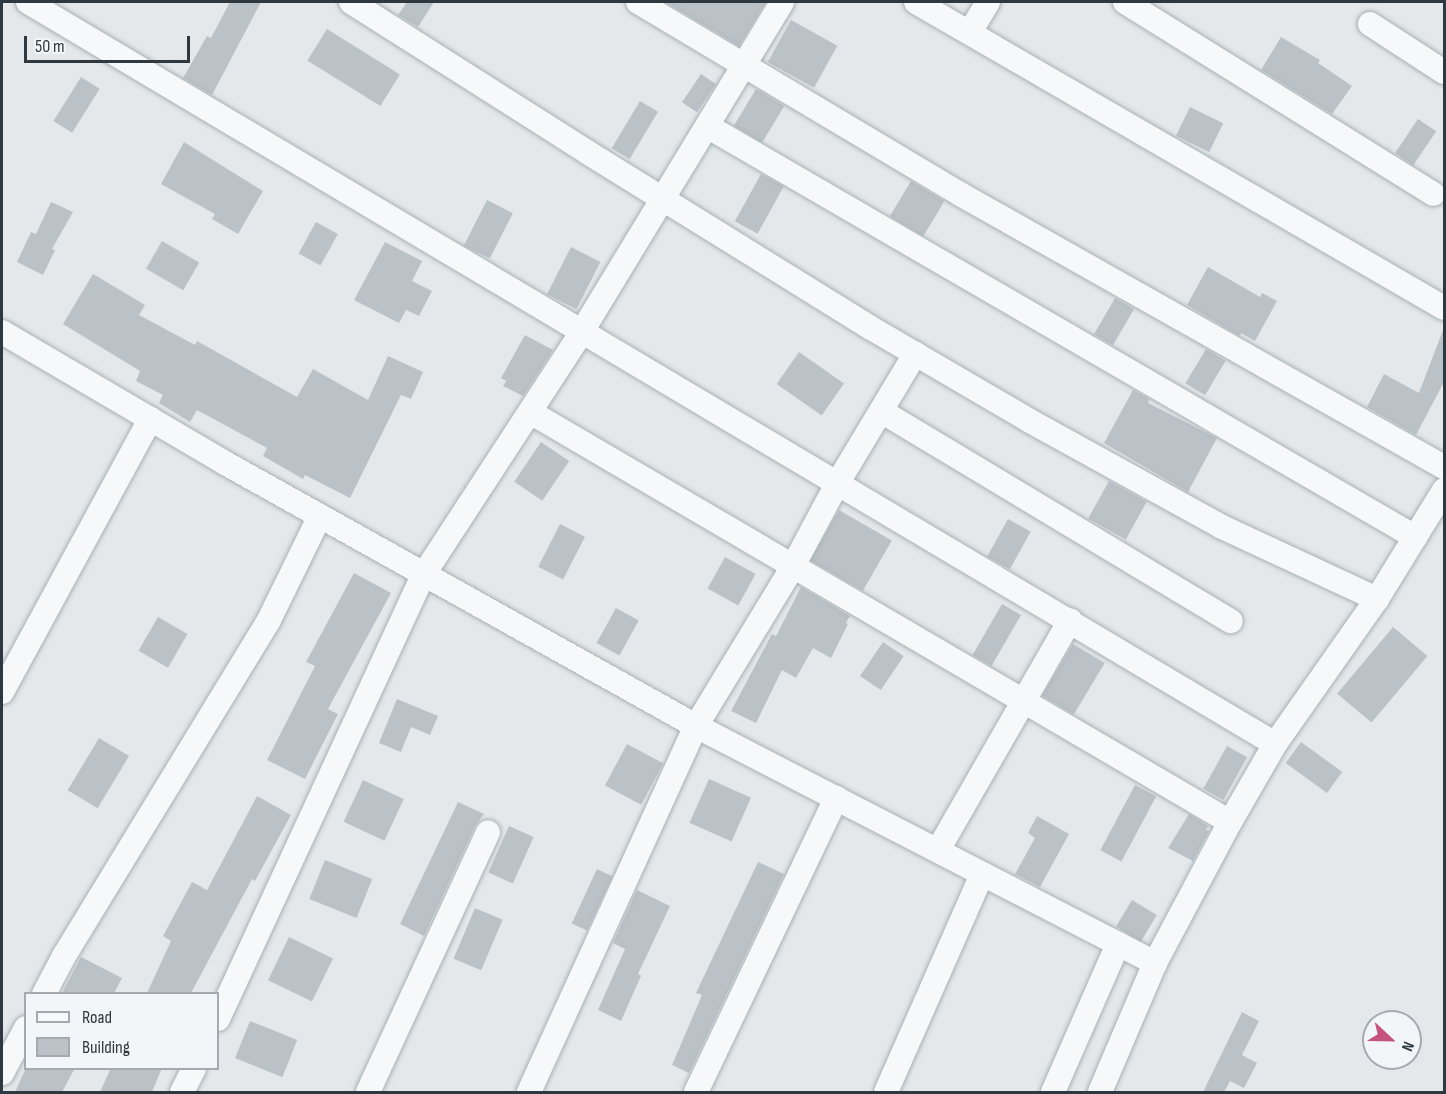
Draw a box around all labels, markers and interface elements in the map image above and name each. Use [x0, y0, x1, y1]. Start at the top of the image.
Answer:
scale bar [27, 24, 194, 62]
text: 50 m [35, 36, 65, 57]
legend [24, 992, 219, 1070]
text: Road [82, 1007, 112, 1028]
north arrow [1362, 1010, 1422, 1070]
text: Building [82, 1037, 130, 1058]
text: N [1397, 1039, 1418, 1054]

